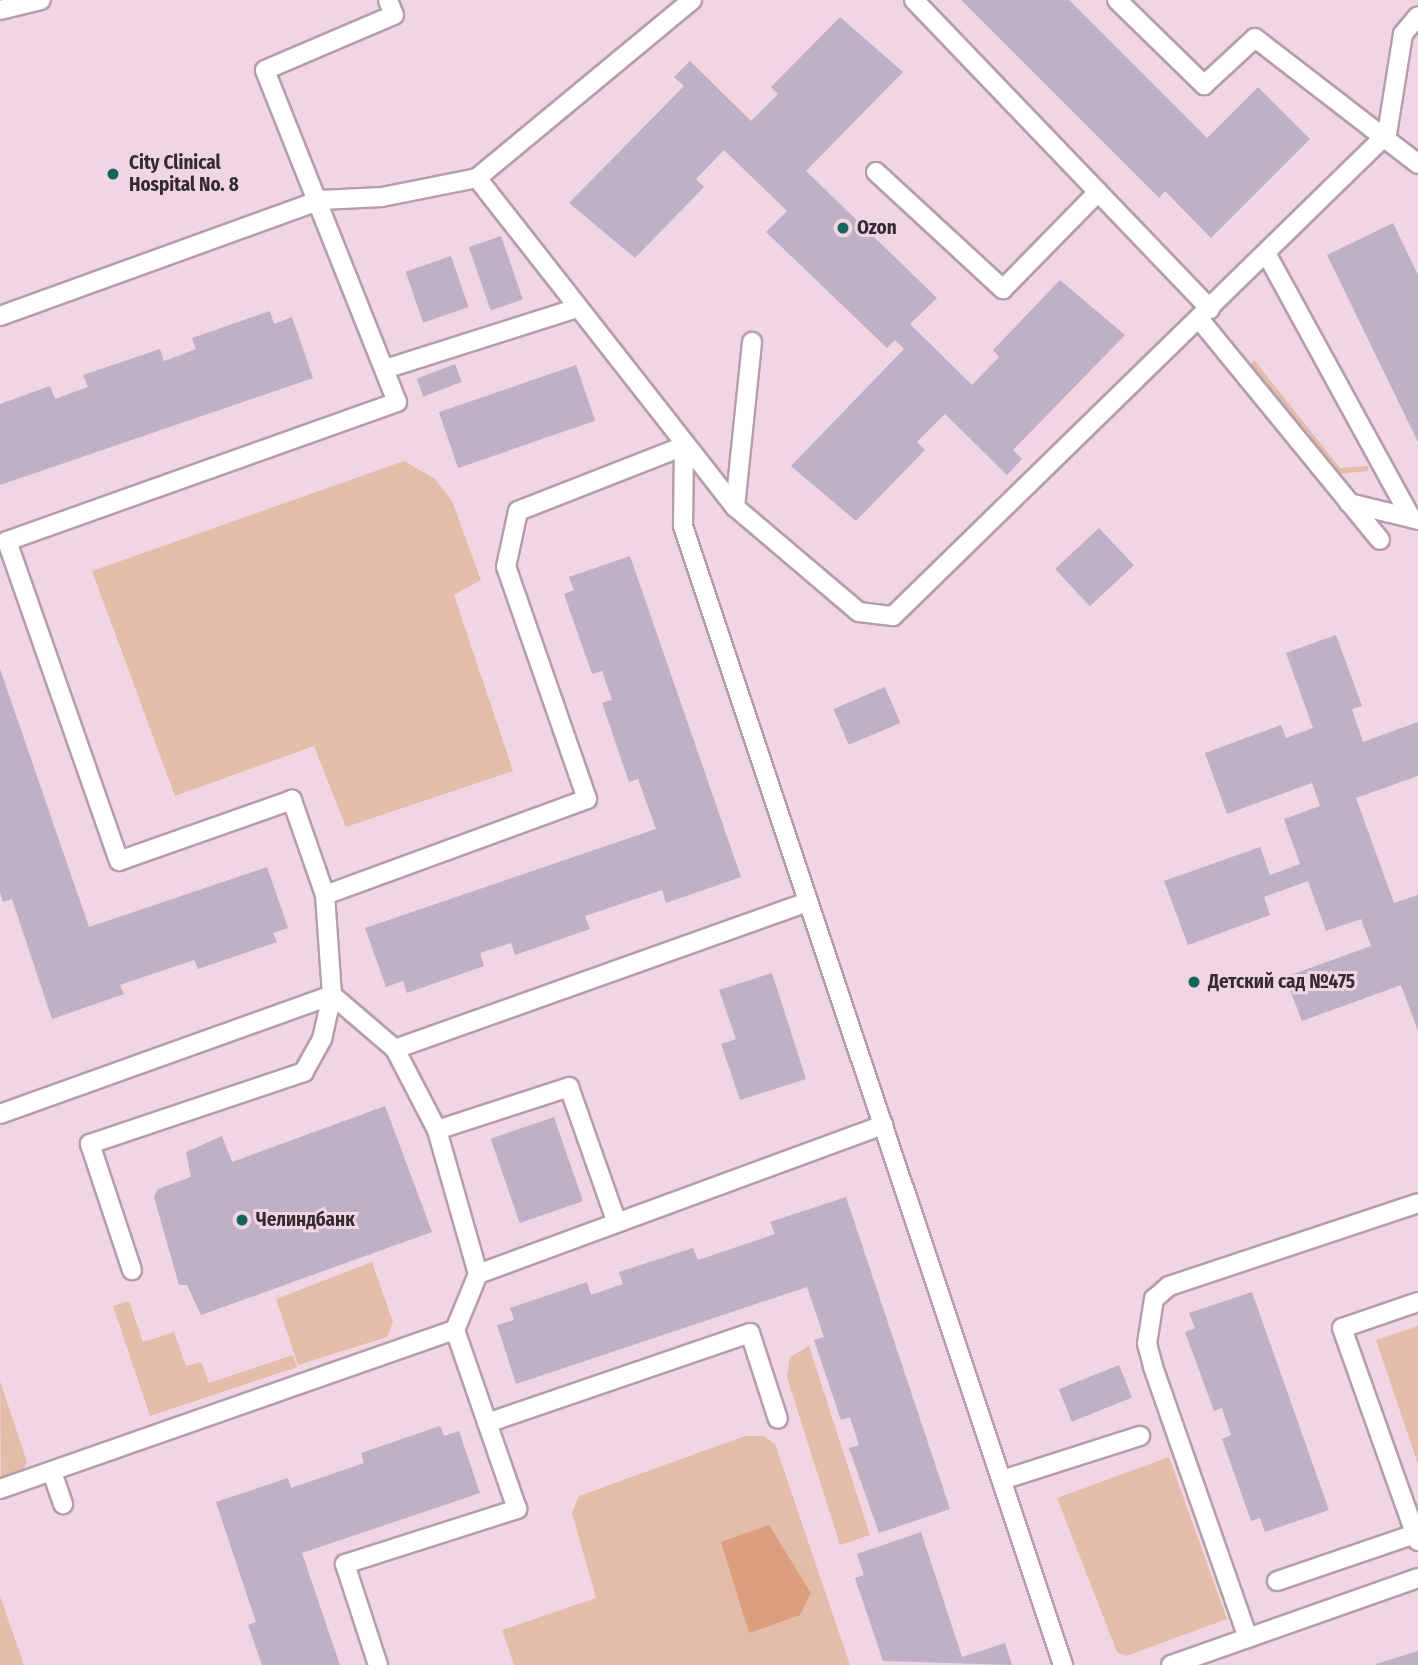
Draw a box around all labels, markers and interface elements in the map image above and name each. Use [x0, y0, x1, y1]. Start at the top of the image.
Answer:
place label: City Clinical Hospital No. 8 [129, 152, 239, 196]
marker: City Clinical Hospital No. 8 [103, 164, 123, 184]
place label: Ozon [857, 217, 897, 239]
marker: Ozon [835, 220, 851, 236]
place label: Детский сад №475 [1208, 971, 1355, 993]
marker: Детский сад №475 [1186, 974, 1202, 990]
place label: Челиндбанк [256, 1209, 355, 1231]
marker: Челиндбанк [234, 1212, 250, 1228]

